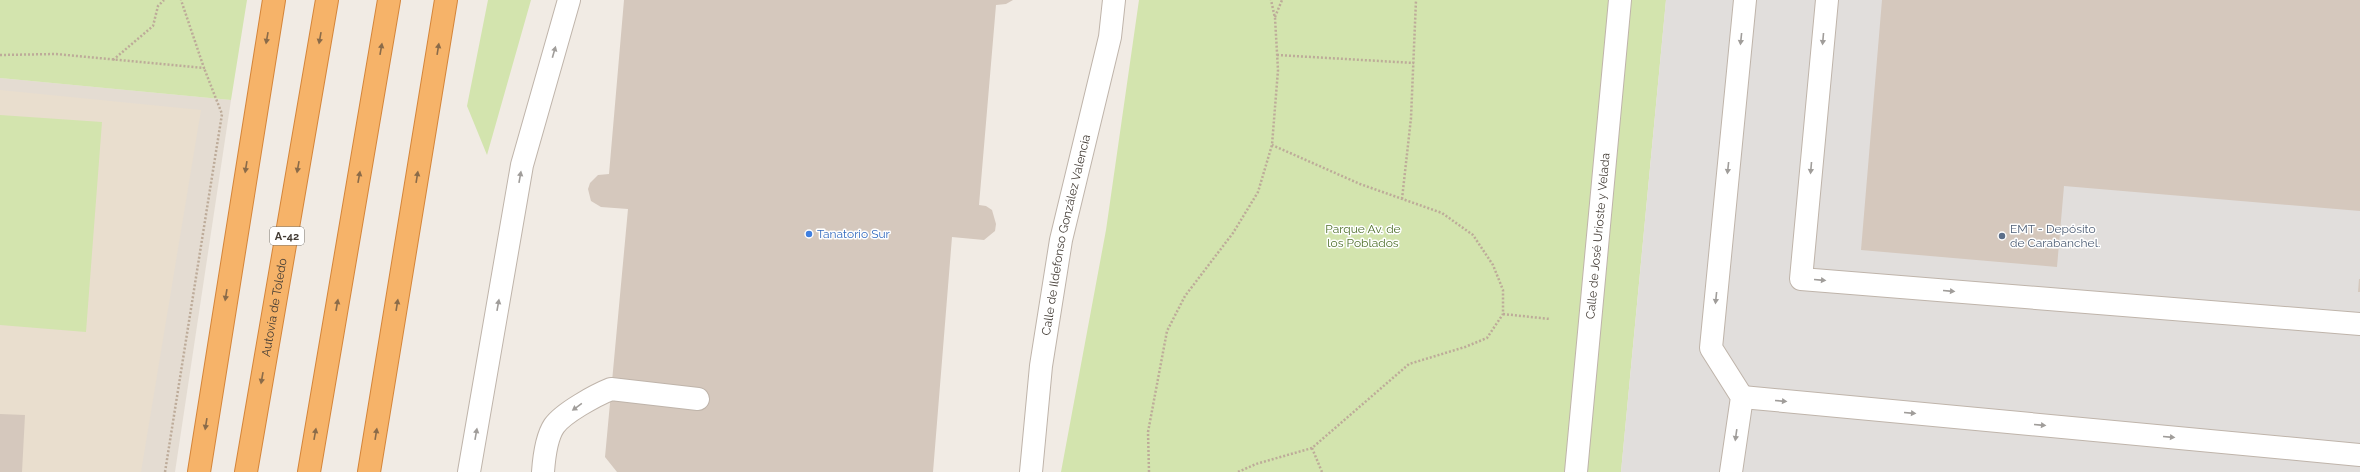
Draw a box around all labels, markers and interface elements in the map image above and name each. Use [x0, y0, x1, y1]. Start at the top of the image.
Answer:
one-way arrow [264, 32, 270, 45]
one-way arrow [317, 32, 323, 45]
one-way arrow [1738, 33, 1745, 45]
one-way arrow [1820, 33, 1826, 45]
one-way arrow [435, 42, 441, 55]
one-way arrow [378, 43, 384, 55]
one-way arrow [551, 46, 557, 58]
street label: Calle de Ildefonso González Valencia [1039, 133, 1093, 336]
street label: Calle de José Urioste y Velada [1583, 152, 1613, 320]
one-way arrow [295, 160, 301, 173]
one-way arrow [243, 161, 249, 173]
one-way arrow [1725, 162, 1732, 174]
one-way arrow [1808, 162, 1814, 174]
one-way arrow [356, 171, 362, 183]
one-way arrow [414, 171, 420, 183]
one-way arrow [517, 171, 523, 183]
park label: Parque Av. de los Poblados [1325, 222, 1401, 250]
place label: EMT - Depósito de Carabanchel. [2010, 222, 2100, 250]
road number: A-42 [270, 227, 304, 245]
place label: Tanatorio Sur [817, 227, 891, 241]
marker: Tanatorio Sur [804, 229, 814, 239]
marker: EMT - Depósito de Carabanchel. [1997, 231, 2007, 241]
street label: Autovía de Toledo [259, 257, 290, 358]
one-way arrow [1814, 277, 1826, 284]
one-way arrow [1943, 287, 1955, 294]
one-way arrow [223, 289, 229, 301]
one-way arrow [1712, 292, 1719, 304]
one-way arrow [334, 299, 340, 311]
one-way arrow [394, 299, 400, 311]
one-way arrow [495, 299, 501, 312]
one-way arrow [259, 371, 265, 384]
one-way arrow [1775, 398, 1787, 404]
one-way arrow [572, 403, 583, 412]
one-way arrow [1904, 410, 1916, 416]
one-way arrow [203, 418, 209, 430]
one-way arrow [2034, 422, 2046, 429]
one-way arrow [313, 427, 319, 440]
one-way arrow [373, 427, 379, 440]
one-way arrow [473, 427, 479, 440]
one-way arrow [1733, 429, 1739, 441]
one-way arrow [2163, 434, 2175, 441]

